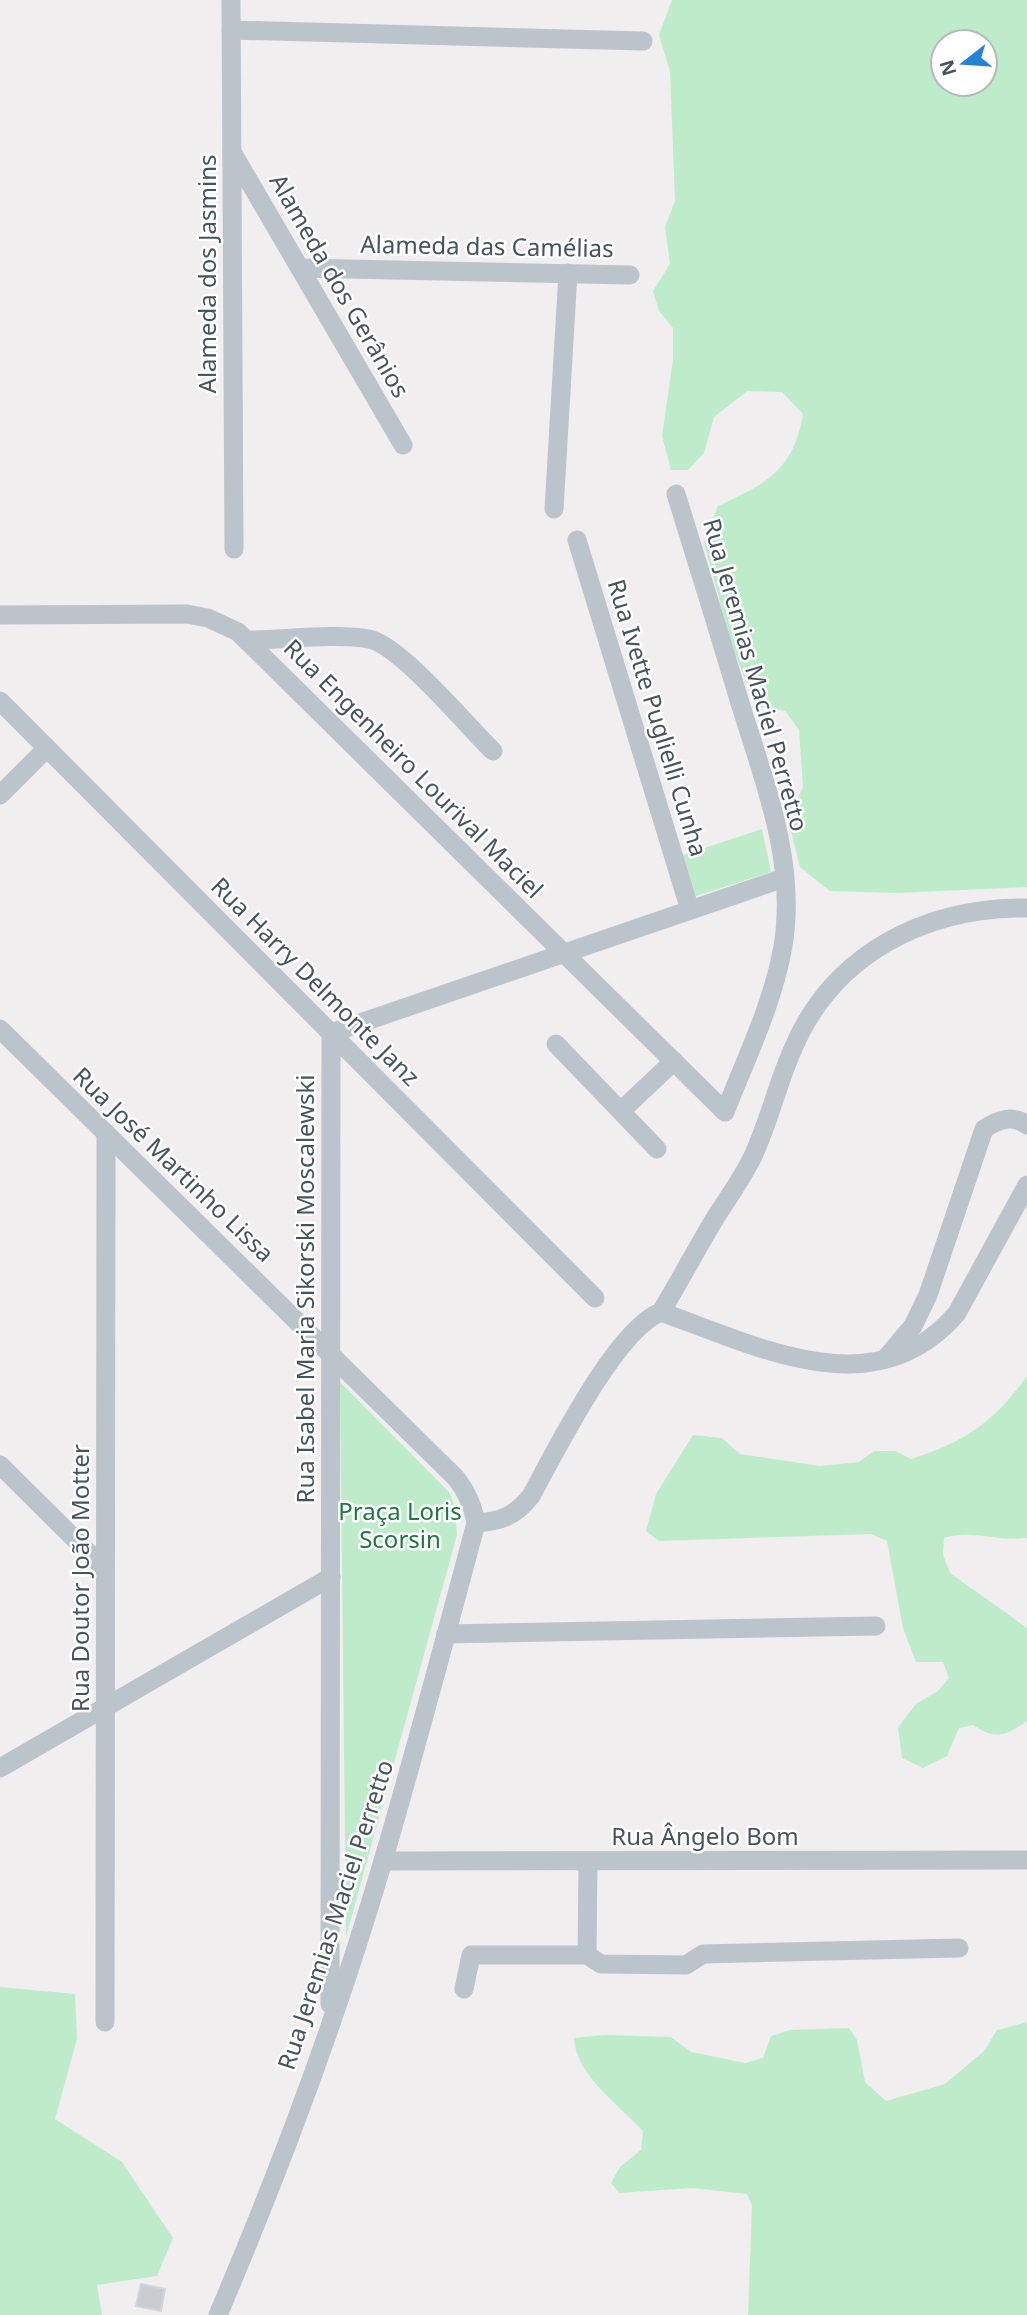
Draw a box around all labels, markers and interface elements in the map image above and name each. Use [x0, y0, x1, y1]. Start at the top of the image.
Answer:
north arrow [929, 28, 999, 98]
text: N [933, 57, 962, 79]
street label: Alameda dos Jasmins [190, 155, 223, 393]
street label: Alameda dos Gerânios [263, 167, 418, 403]
street label: Alameda das Camélias [360, 227, 614, 264]
street label: Rua Jeremias Maciel Perretto [696, 514, 817, 835]
street label: Rua Ivette Puglielli Cunha [600, 575, 716, 860]
street label: Rua Engenheiro Lourival Maciel [277, 631, 551, 905]
street label: Rua Harry Delmonte Janz [204, 869, 428, 1093]
street label: Rua José Martinho Lissa [66, 1059, 282, 1269]
street label: Rua Isabel Maria Sikorski Moscalewski [288, 1074, 321, 1504]
street label: Rua Doutor João Motter [63, 1444, 96, 1712]
park label: Praça Loris Scorsin [338, 1494, 462, 1555]
street label: Rua Jeremias Maciel Perretto [269, 1755, 400, 2074]
street label: Rua Ângelo Bom [611, 1819, 799, 1852]

